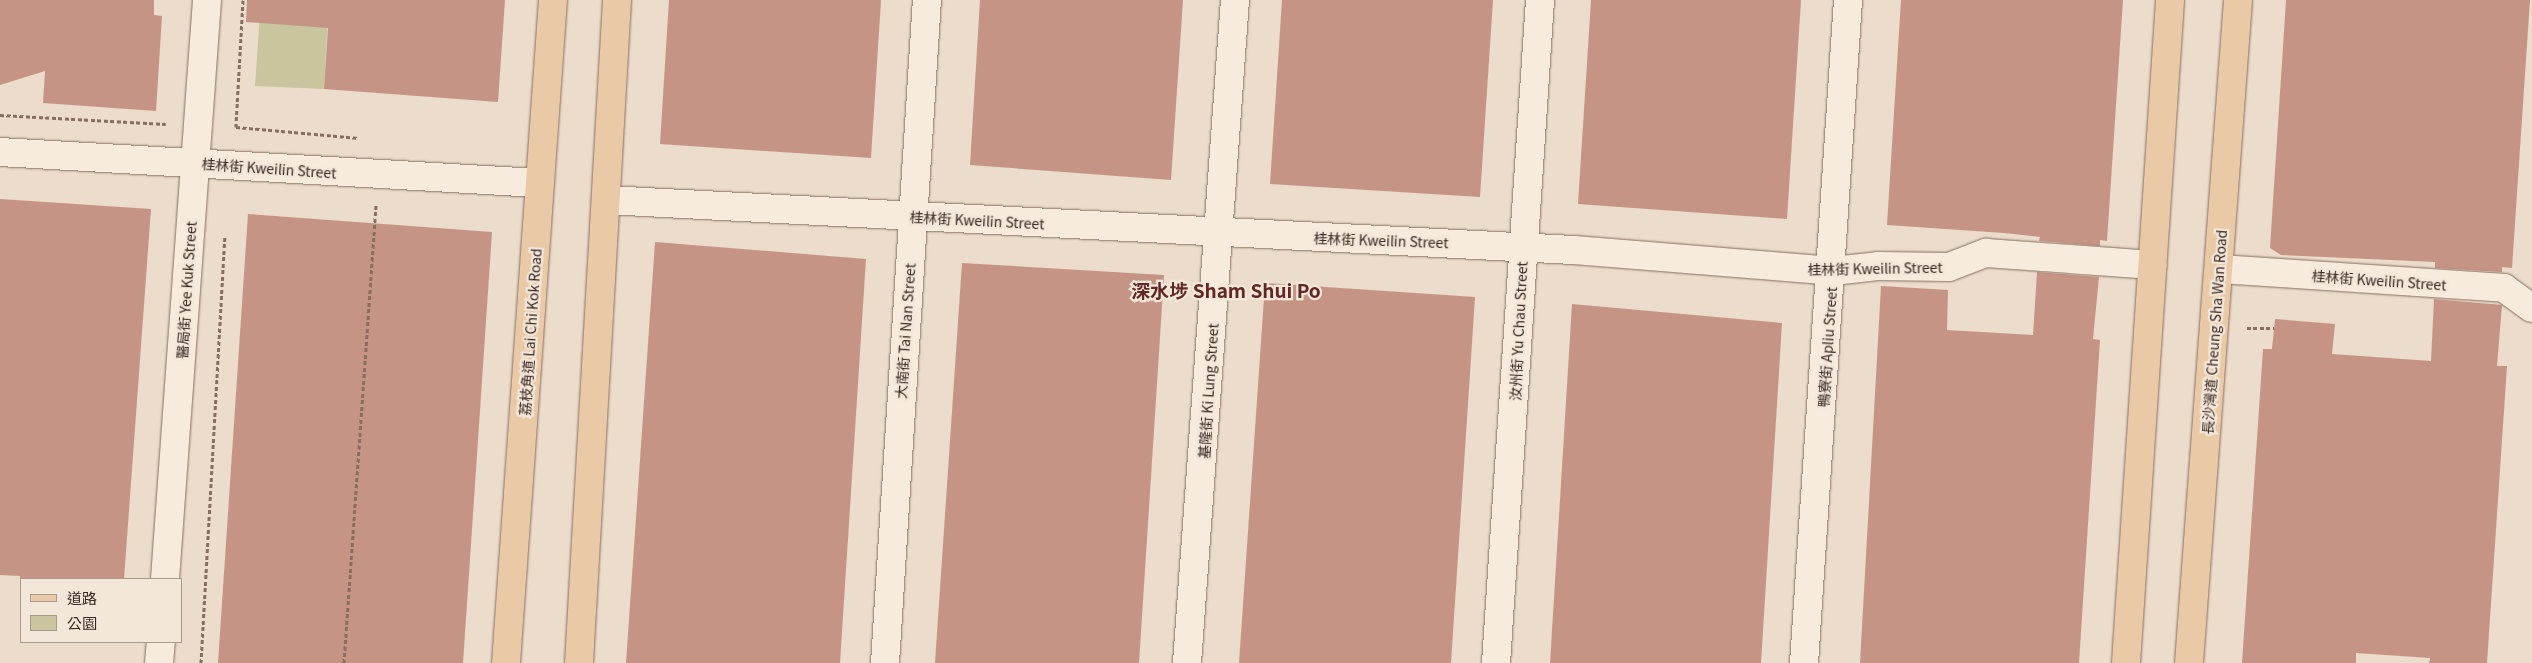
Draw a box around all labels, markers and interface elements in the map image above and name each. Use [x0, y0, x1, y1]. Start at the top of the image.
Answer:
street label: 桂林街 Kweilin Street [201, 155, 337, 181]
street label: 桂林街 Kweilin Street [909, 208, 1045, 232]
street label: 醫局街 Yee Kuk Street [173, 221, 199, 359]
street label: 桂林街 Kweilin Street [1313, 229, 1449, 251]
street label: 長沙灣道 Cheung Sha Wan Road [2198, 229, 2230, 435]
street label: 荔枝角道 Lai Chi Kok Road [516, 248, 544, 416]
street label: 桂林街 Kweilin Street [1807, 258, 1943, 278]
street label: 汝州街 Yu Chau Street [1506, 261, 1530, 401]
street label: 大南街 Tai Nan Street [892, 263, 918, 399]
street label: 桂林街 Kweilin Street [2311, 267, 2447, 293]
district label: 深水埗 Sham Shui Po [1131, 279, 1321, 301]
street label: 鴨寮街 Apliu Street [1814, 286, 1840, 408]
street label: 基隆街 Ki Lung Street [1195, 323, 1221, 459]
legend [20, 578, 182, 643]
text: 道路 [67, 587, 97, 608]
text: 公園 [67, 612, 97, 633]

